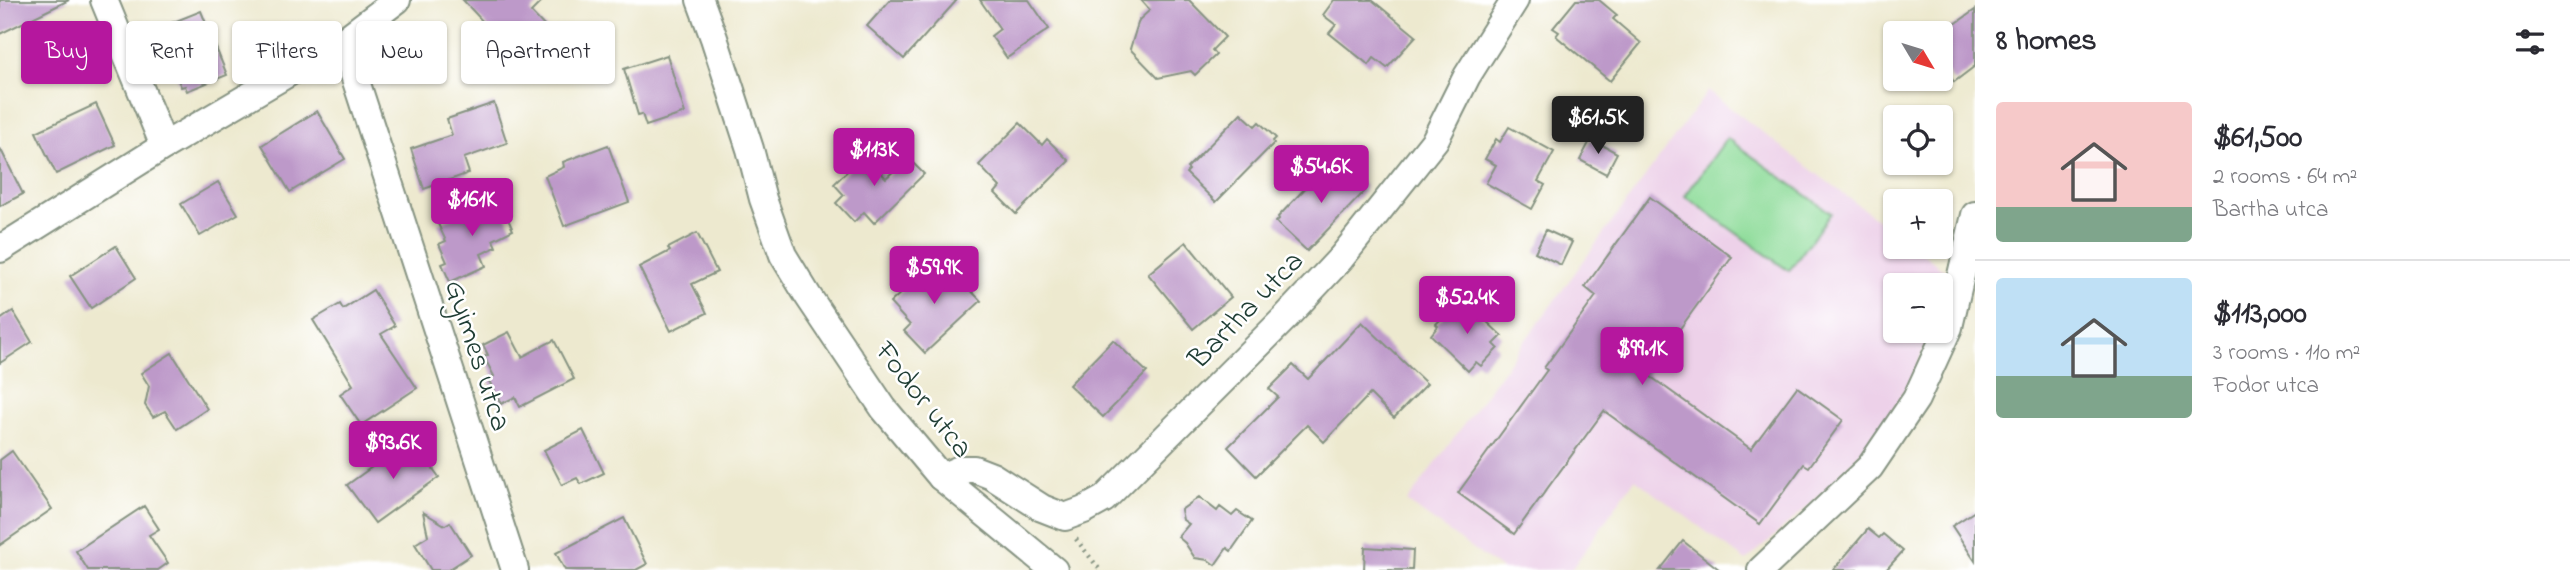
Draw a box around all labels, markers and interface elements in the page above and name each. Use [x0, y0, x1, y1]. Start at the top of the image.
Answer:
text: 8 homes [1996, 20, 2097, 64]
chip: Buy [21, 21, 112, 84]
chip: Rent [126, 21, 218, 84]
chip: Filters [232, 21, 342, 84]
chip: New [356, 21, 447, 84]
chip: Apartment [461, 21, 615, 84]
north arrow [1883, 21, 1953, 91]
map controls [1883, 21, 1953, 343]
icon: filters [2511, 23, 2549, 61]
pin: $61.5K [1541, 96, 1655, 156]
text: $61.5K [1568, 102, 1628, 135]
button: locate [1883, 105, 1953, 175]
text: $61,500 [2213, 117, 2302, 161]
pin: $113K [825, 128, 923, 188]
icon: home [2052, 130, 2136, 214]
text: $113K [849, 134, 899, 167]
pin: $54.6K [1264, 146, 1378, 205]
text: $54.6K [1290, 151, 1352, 184]
text: 2 rooms · 64 m² [2213, 161, 2357, 194]
pin: $161K [423, 178, 521, 238]
text: $161K [447, 184, 497, 217]
button: + [1883, 189, 1953, 259]
text: Bartha utca [2213, 194, 2328, 227]
street label: Bartha utca [1178, 242, 1315, 381]
pin: $59.9K [877, 246, 991, 306]
text: $59.9K [906, 252, 962, 285]
button: − [1883, 273, 1953, 343]
street label: Gyimes utca [431, 274, 521, 437]
pin: $52.4K [1410, 276, 1524, 336]
text: $52.4K [1435, 282, 1499, 315]
text: $113,000 [2213, 293, 2307, 337]
icon: home [2052, 306, 2136, 390]
pin: $99.1K [1585, 328, 1699, 387]
street label: Fodor utca [862, 332, 983, 469]
text: $99.1K [1617, 333, 1667, 366]
text: 3 rooms · 110 m² [2213, 337, 2360, 370]
text: Fodor utca [2213, 370, 2319, 403]
pin: $93.6K [336, 421, 450, 481]
text: $93.6K [365, 427, 421, 460]

